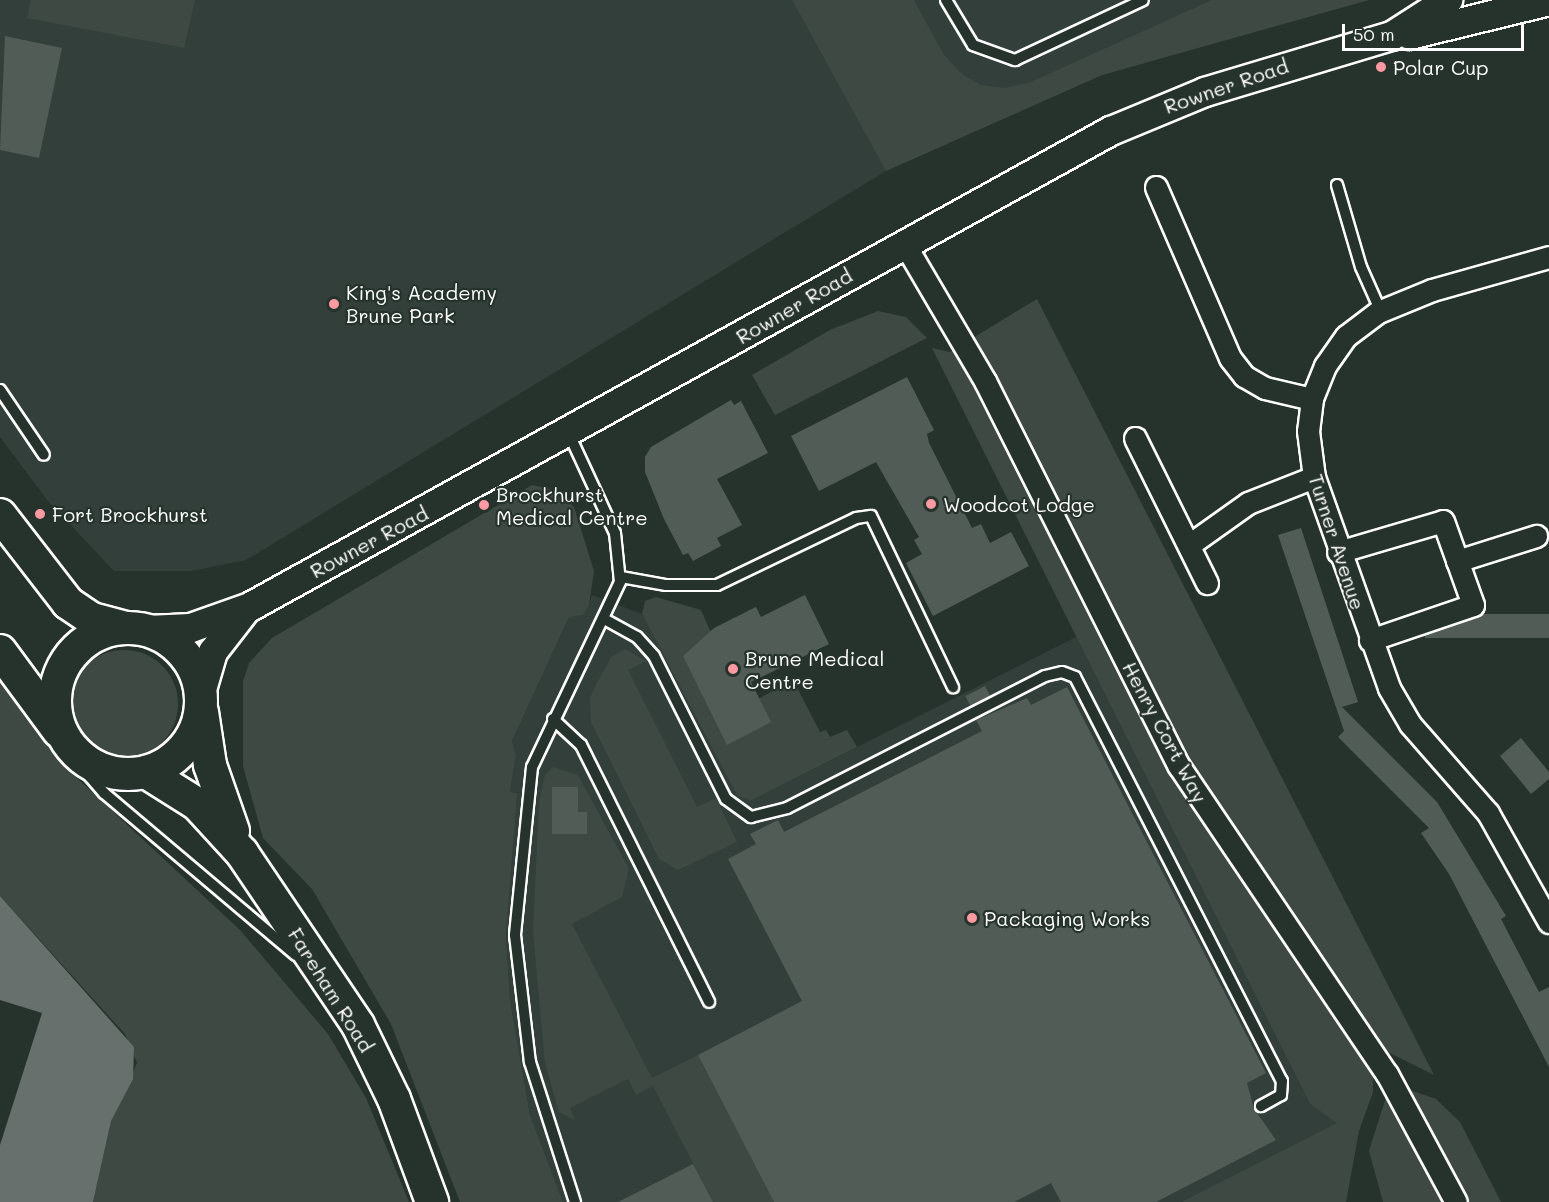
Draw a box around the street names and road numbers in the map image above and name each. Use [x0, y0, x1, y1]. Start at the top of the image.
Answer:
street label: Rowner Road [1161, 54, 1291, 118]
street label: Rowner Road [732, 263, 856, 349]
street label: Turner Avenue [1304, 471, 1370, 613]
street label: Rowner Road [306, 501, 432, 583]
street label: Henry Cort Way [1118, 657, 1212, 807]
street label: Fareham Road [283, 923, 379, 1057]

